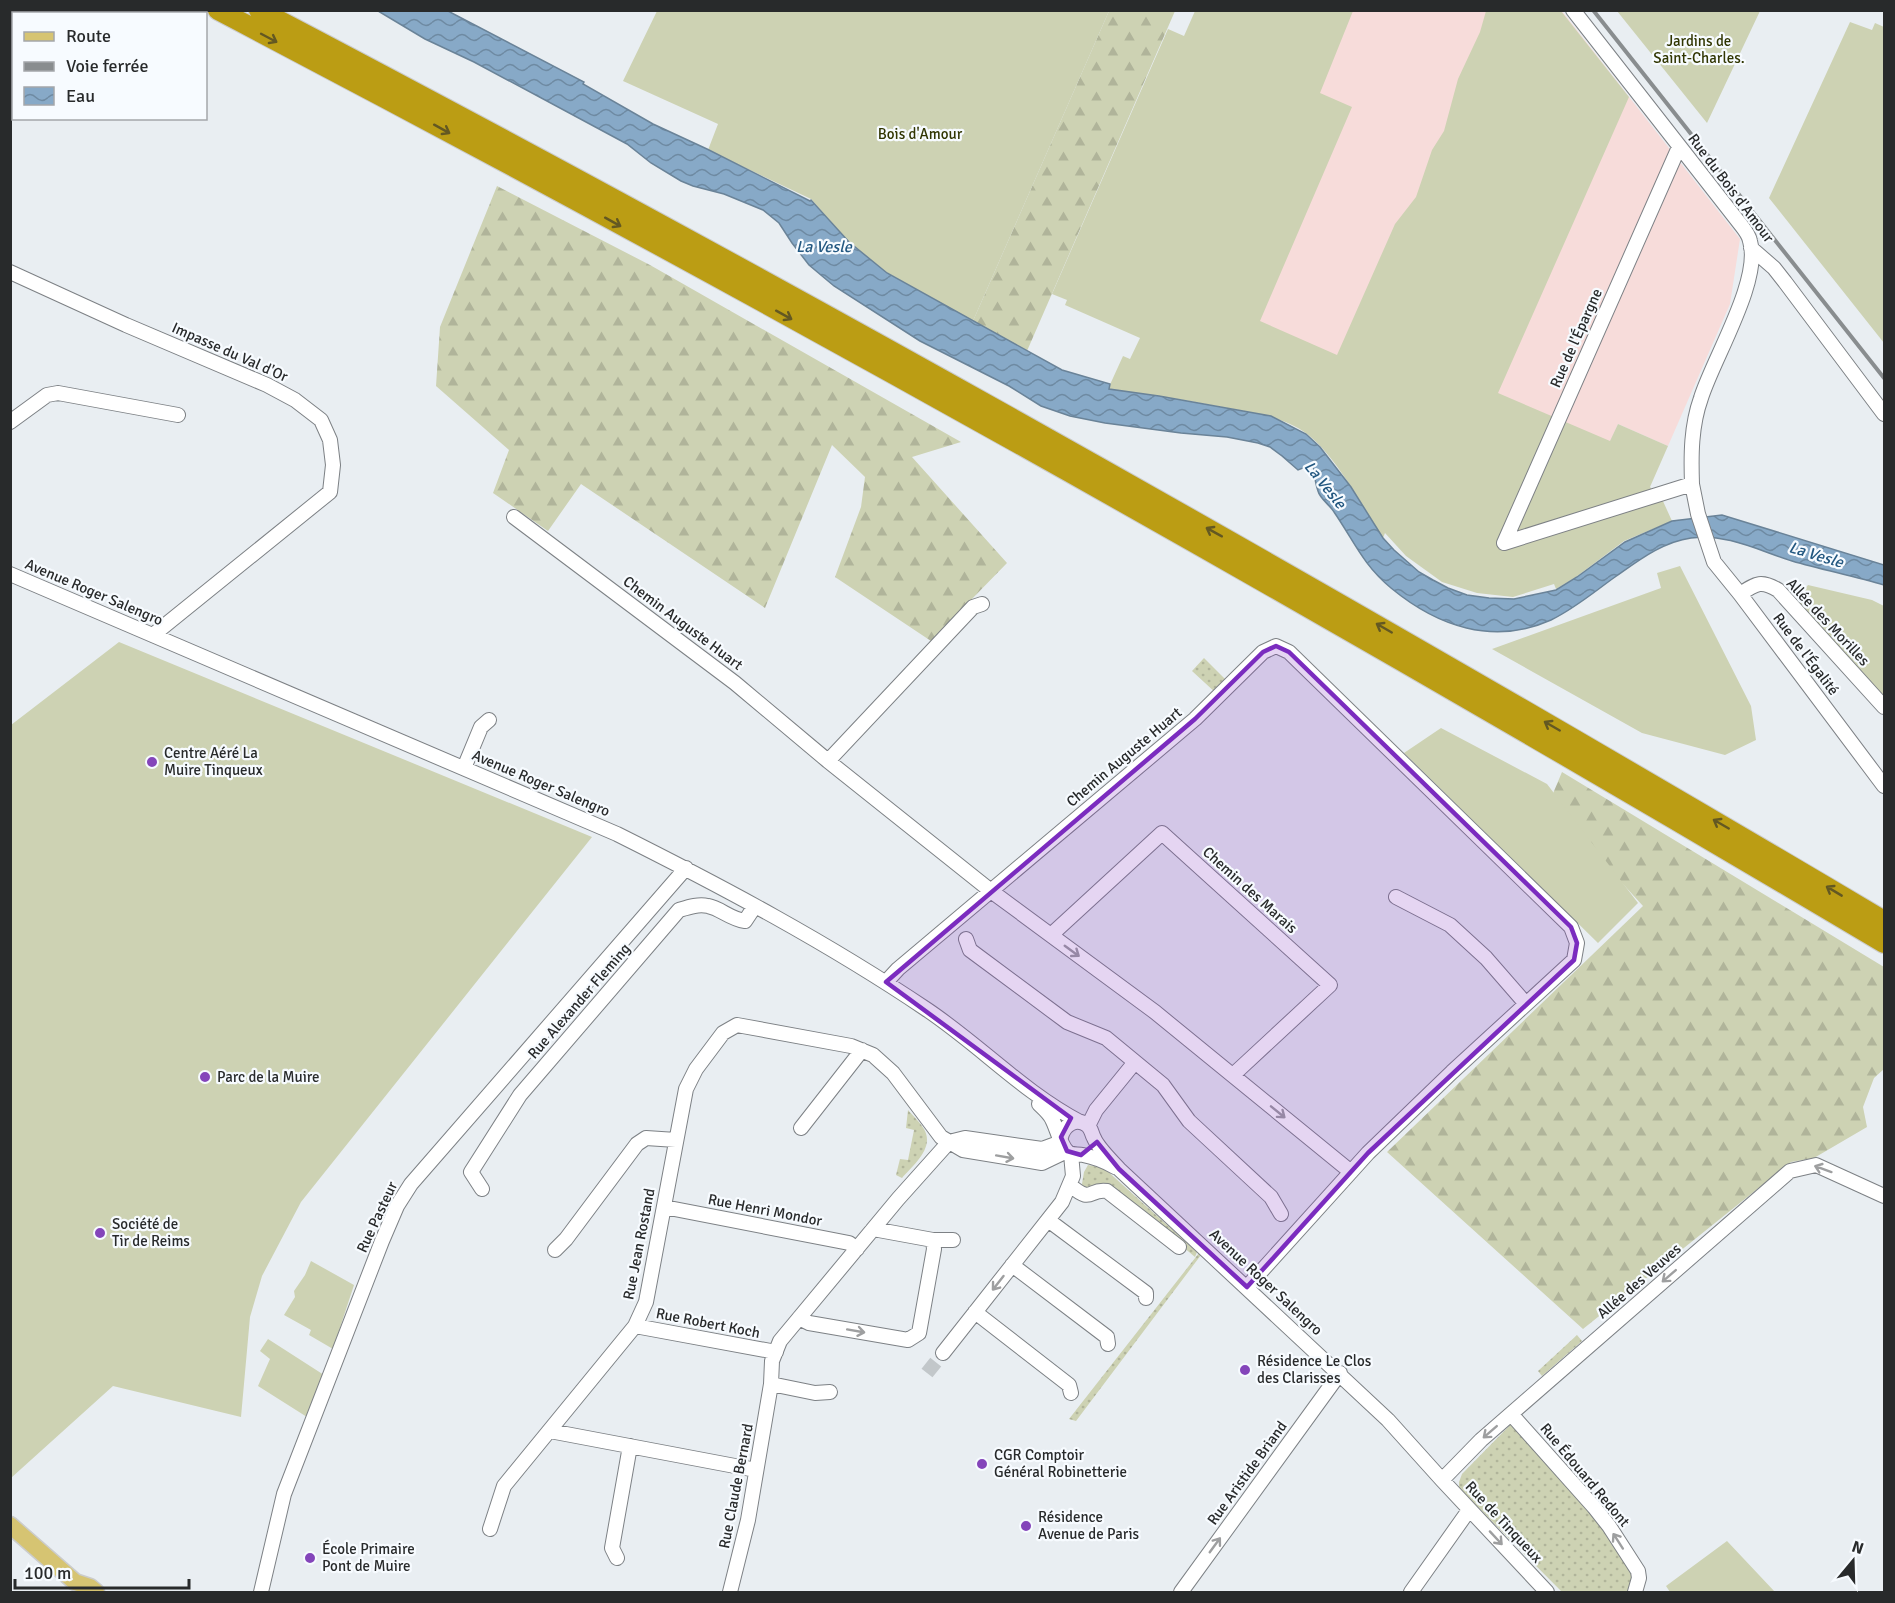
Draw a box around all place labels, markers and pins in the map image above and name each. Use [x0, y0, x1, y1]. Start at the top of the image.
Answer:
place label: Centre Aéré La Muire Tinqueux [164, 744, 263, 779]
marker: Centre Aéré La Muire Tinqueux [145, 755, 159, 769]
place label: Parc de la Muire [217, 1068, 320, 1086]
marker: Parc de la Muire [198, 1070, 212, 1084]
place label: Société de Tir de Reims [112, 1215, 190, 1250]
marker: Société de Tir de Reims [93, 1226, 107, 1240]
place label: Résidence Le Clos des Clarisses [1257, 1352, 1372, 1387]
marker: Résidence Le Clos des Clarisses [1238, 1363, 1252, 1377]
place label: CGR Comptoir Général Robinetterie [994, 1446, 1127, 1481]
marker: CGR Comptoir Général Robinetterie [975, 1457, 989, 1471]
place label: Résidence Avenue de Paris [1038, 1508, 1140, 1543]
marker: Résidence Avenue de Paris [1019, 1519, 1033, 1533]
place label: École Primaire Pont de Muire [322, 1539, 415, 1575]
marker: École Primaire Pont de Muire [303, 1551, 317, 1565]

